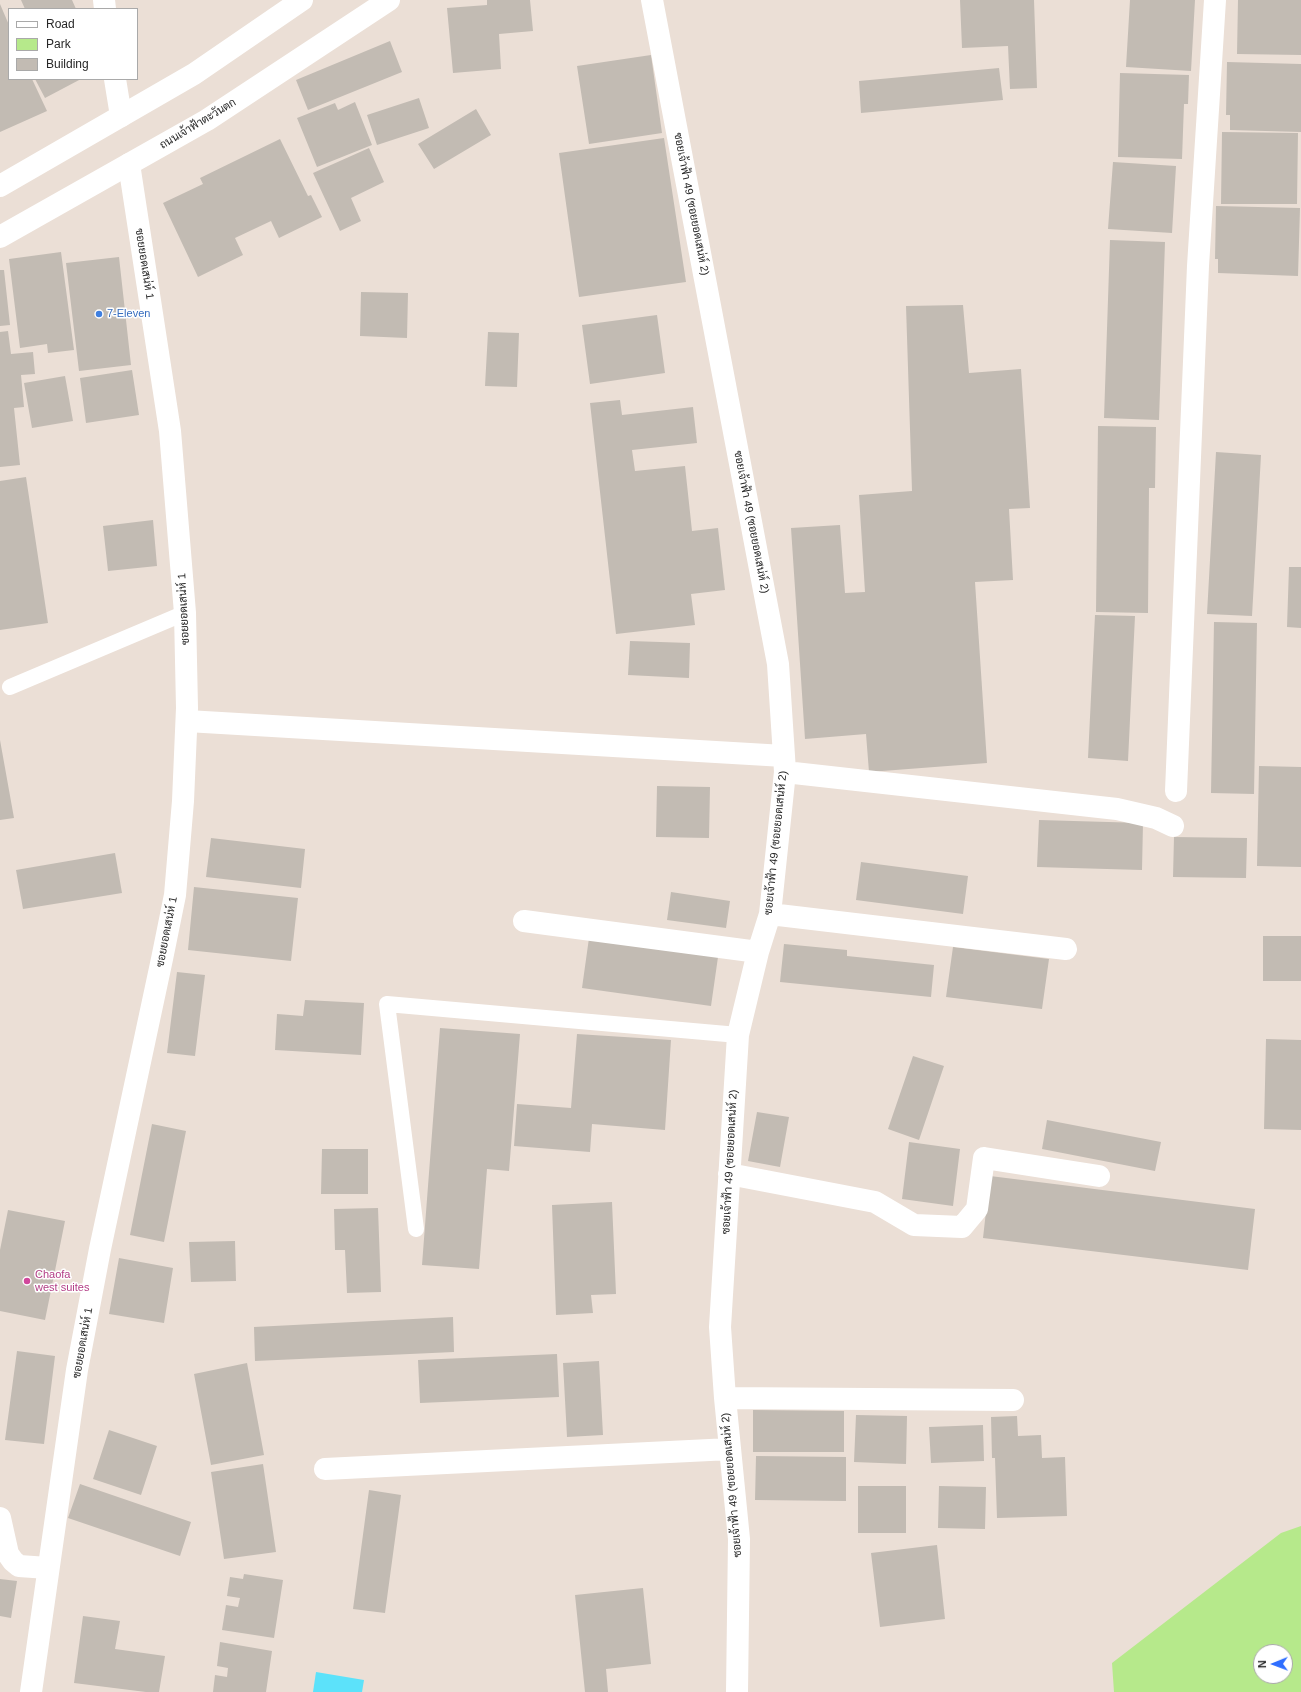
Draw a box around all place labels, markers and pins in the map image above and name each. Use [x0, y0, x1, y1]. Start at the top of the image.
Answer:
place label: 7-Eleven [107, 307, 150, 321]
marker: 7-Eleven [94, 309, 104, 319]
place label: Chaofa west suites [35, 1268, 89, 1294]
marker: Chaofa west suites [22, 1276, 32, 1286]

